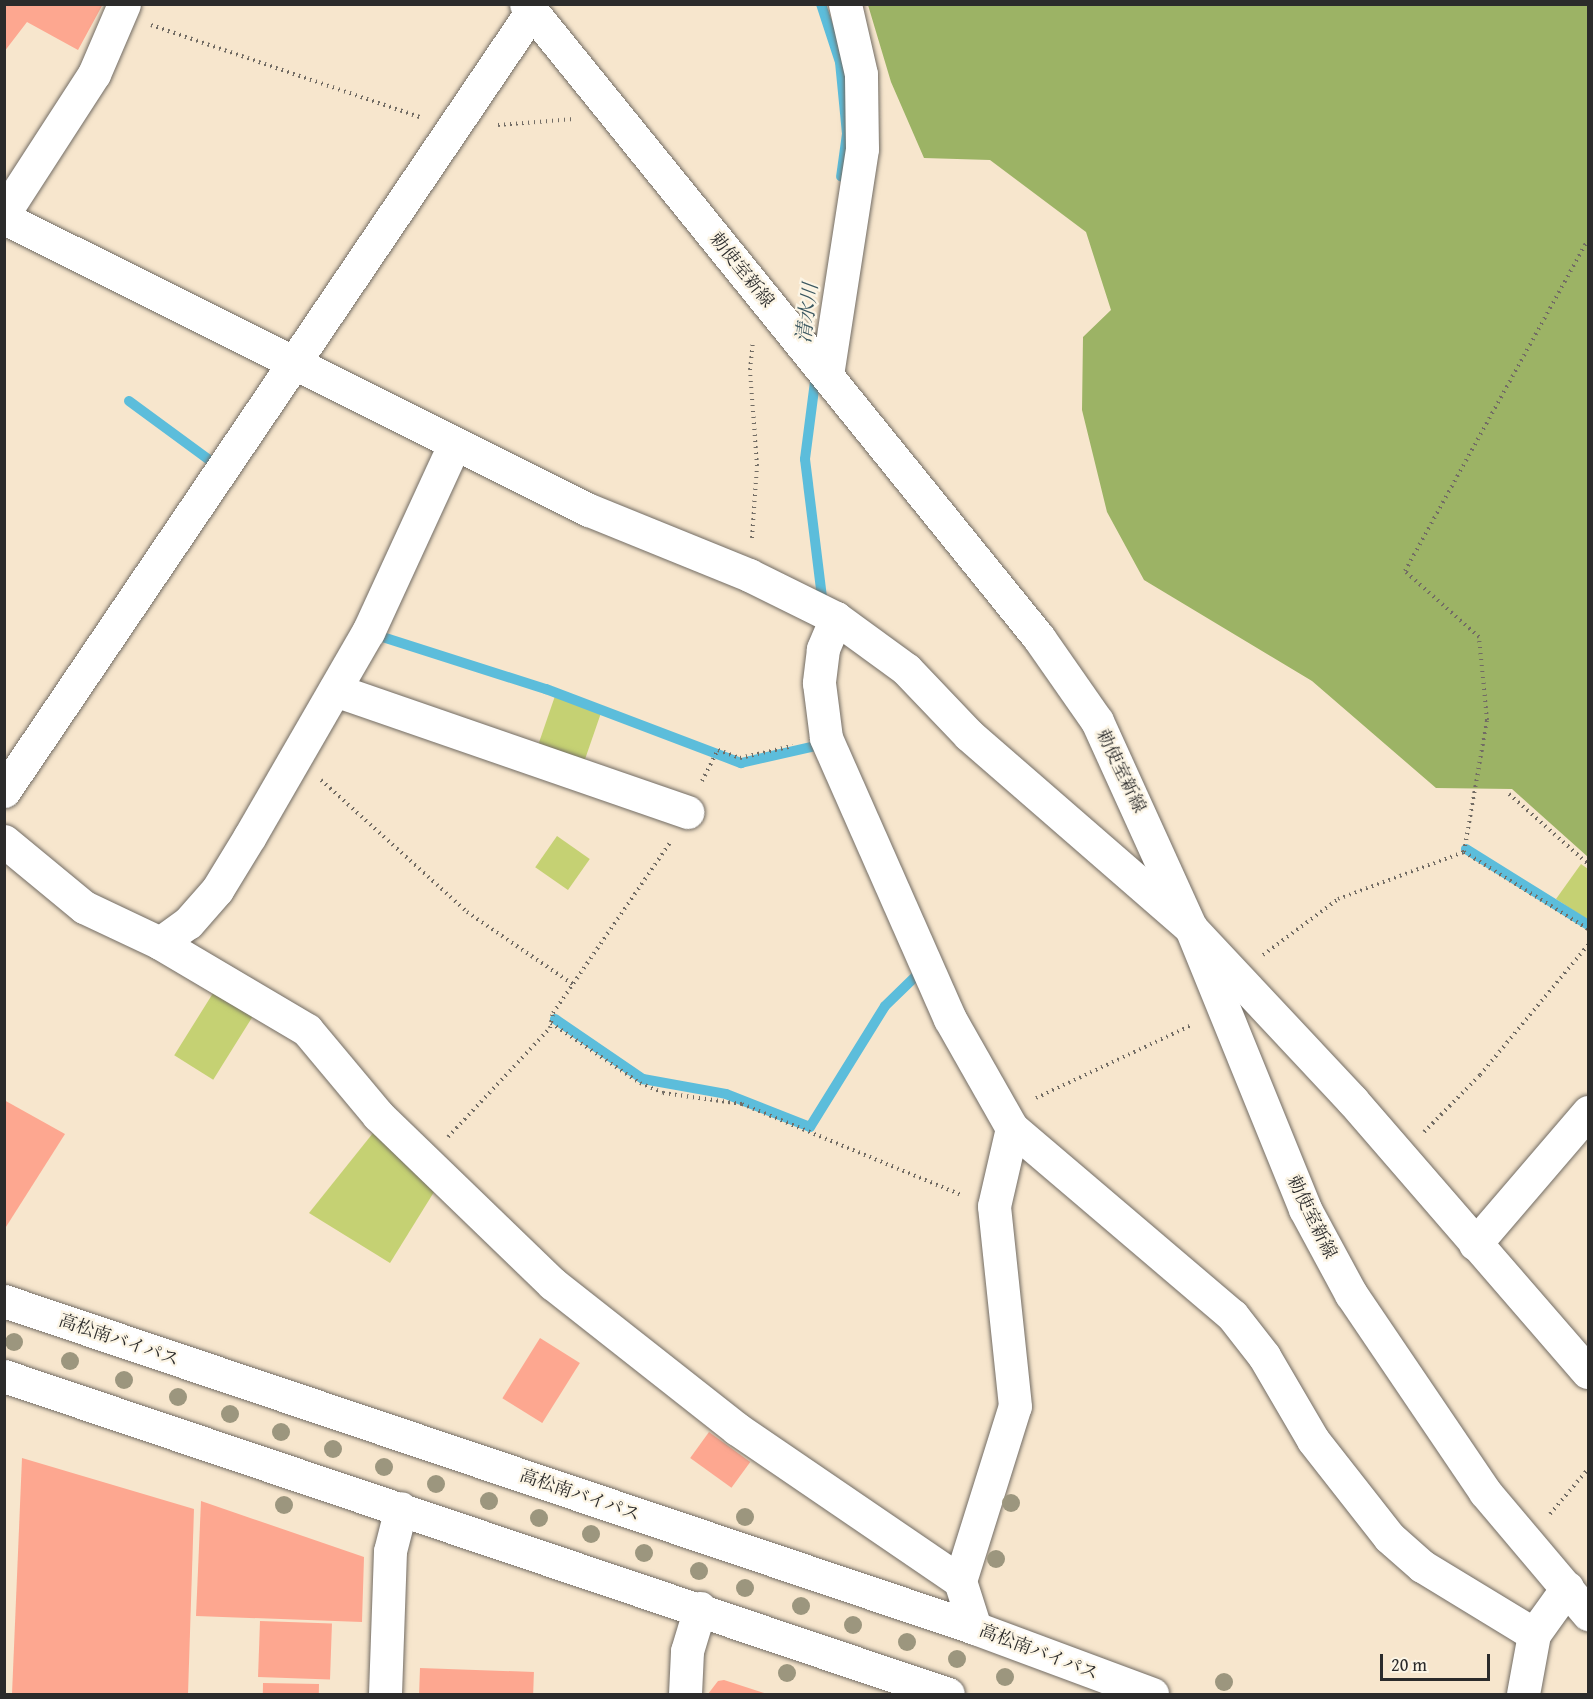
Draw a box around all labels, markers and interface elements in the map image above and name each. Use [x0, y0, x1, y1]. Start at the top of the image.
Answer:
street label: 勅使室新線 [705, 228, 779, 312]
water label: 清水川 [790, 282, 822, 344]
street label: 勅使室新線 [1092, 726, 1150, 816]
street label: 勅使室新線 [1283, 1172, 1341, 1262]
street label: 高松南バイパス [56, 1309, 182, 1371]
street label: 高松南バイパス [517, 1464, 643, 1526]
street label: 高松南バイパス [976, 1619, 1102, 1685]
scale bar [1383, 1642, 1492, 1680]
text: 20 m [1391, 1651, 1427, 1678]

